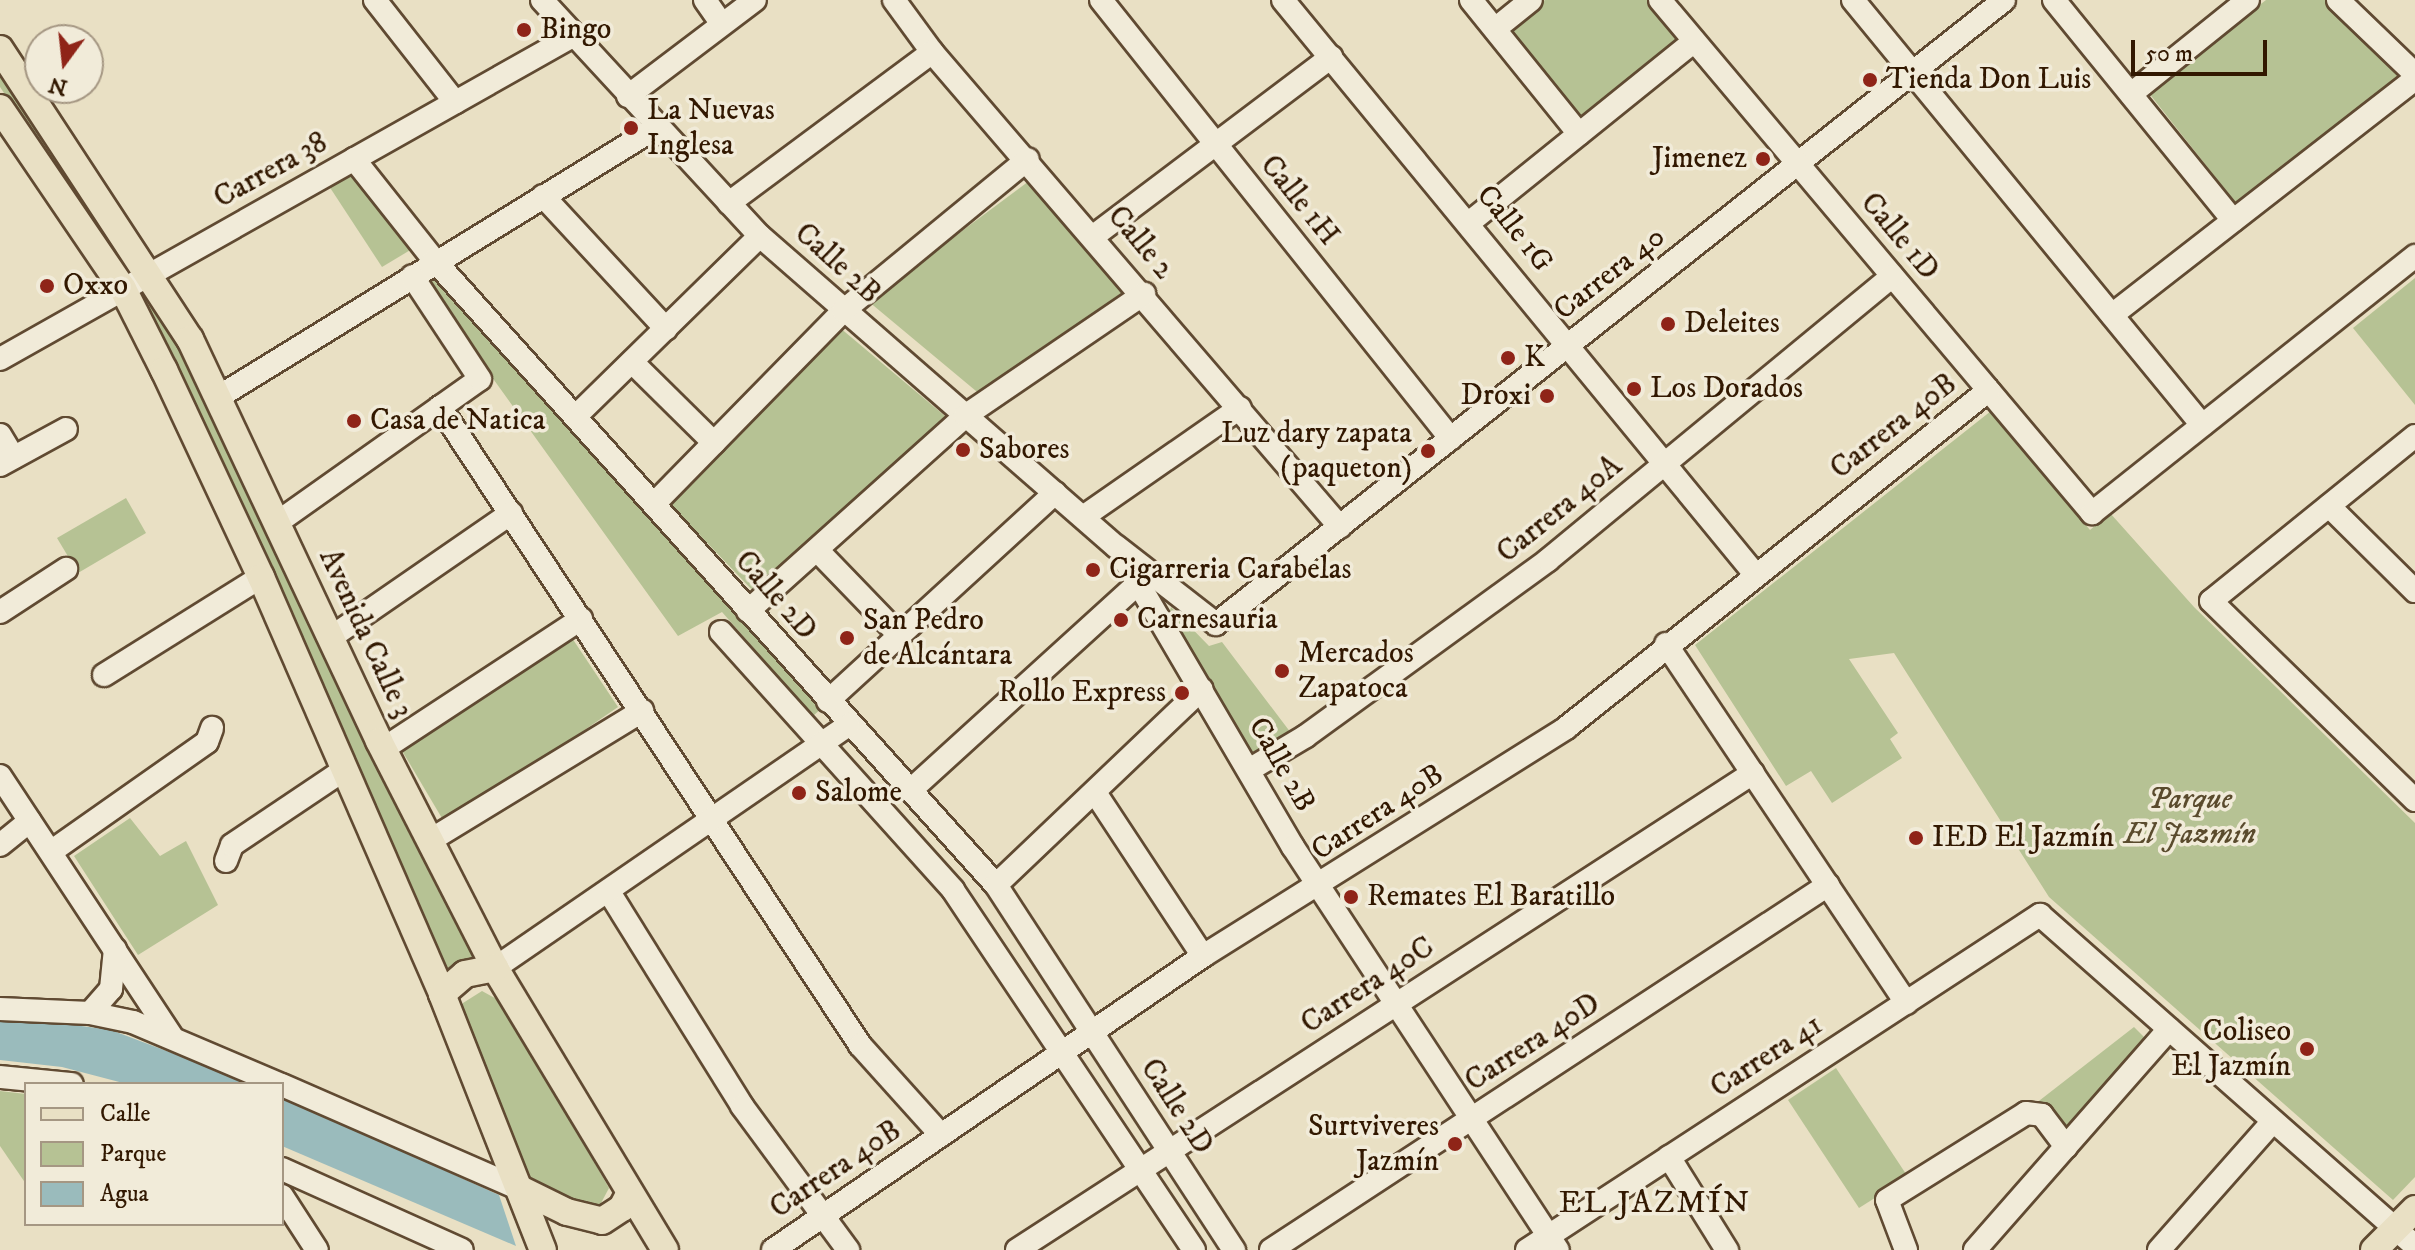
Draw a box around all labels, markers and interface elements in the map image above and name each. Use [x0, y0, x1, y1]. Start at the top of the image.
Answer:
place label: Bingo [540, 12, 611, 48]
marker: Bingo [515, 21, 533, 39]
north arrow [24, 24, 104, 104]
scale bar [2135, 24, 2271, 74]
text: 50 m [2145, 39, 2193, 69]
place label: Tienda Don Luis [1886, 62, 2091, 98]
text: N [46, 70, 70, 101]
marker: Tienda Don Luis [1861, 71, 1879, 89]
place label: La Nuevas Inglesa [647, 93, 775, 164]
marker: La Nuevas Inglesa [622, 119, 640, 137]
street label: Carrera 38 [208, 125, 334, 217]
place label: Jimenez [1652, 141, 1747, 177]
street label: Calle 1H [1252, 149, 1346, 253]
marker: Jimenez [1754, 150, 1772, 168]
street label: Calle 1G [1468, 178, 1560, 280]
street label: Calle 1D [1852, 186, 1946, 288]
street label: Calle 2 [1099, 199, 1181, 287]
street label: Calle 2B [787, 216, 887, 312]
street label: Carrera 40 [1547, 219, 1673, 329]
place label: Oxxo [63, 268, 128, 304]
marker: Oxxo [38, 277, 56, 295]
place label: Deleites [1684, 306, 1780, 342]
marker: Deleites [1659, 315, 1677, 333]
place label: K [1524, 340, 1545, 376]
marker: K [1499, 349, 1517, 367]
street label: Carrera 40B [1824, 367, 1964, 487]
place label: Los Dorados [1650, 371, 1803, 407]
place label: Droxi [1460, 378, 1531, 414]
marker: Los Dorados [1625, 380, 1643, 398]
marker: Droxi [1538, 387, 1556, 405]
place label: Casa de Natica [370, 403, 545, 439]
marker: Casa de Natica [345, 412, 363, 430]
place label: Luz dary zapata (paqueton) [1221, 416, 1412, 486]
place label: Sabores [979, 432, 1070, 468]
marker: Sabores [954, 441, 972, 459]
marker: Luz dary zapata (paqueton) [1419, 442, 1437, 460]
street label: Carrera 40A [1490, 449, 1630, 571]
street label: Avenida Calle 3 [310, 544, 420, 724]
street label: Calle 2D [726, 544, 824, 648]
place label: Cigarreria Carabelas [1109, 552, 1352, 588]
marker: Cigarreria Carabelas [1084, 561, 1102, 579]
place label: Carnesauria [1137, 602, 1278, 638]
place label: San Pedro de Alcántara [863, 603, 1012, 674]
marker: Carnesauria [1112, 611, 1130, 629]
marker: San Pedro de Alcántara [838, 629, 856, 647]
place label: Mercados Zapatoca [1298, 636, 1414, 706]
marker: Mercados Zapatoca [1273, 662, 1291, 680]
place label: Rollo Express [998, 675, 1166, 711]
marker: Rollo Express [1173, 684, 1191, 702]
street label: Calle 2B [1240, 711, 1322, 819]
street label: Carrera 40B [1305, 757, 1451, 869]
place label: Salome [815, 775, 902, 811]
park label: Parque El Jazmín [2124, 782, 2256, 852]
marker: Salome [790, 784, 808, 802]
place label: IED El Jazmín [1932, 820, 2114, 856]
marker: IED El Jazmín [1907, 829, 1925, 847]
place label: Remates El Baratillo [1367, 879, 1615, 915]
marker: Remates El Baratillo [1342, 888, 1360, 906]
street label: Carrera 40C [1295, 930, 1441, 1042]
street label: Carrera 40D [1459, 986, 1607, 1100]
street label: Carrera 41 [1704, 1008, 1830, 1106]
place label: Coliseo El Jazmín [2171, 1014, 2291, 1084]
marker: Coliseo El Jazmín [2298, 1040, 2316, 1058]
street label: Calle 2D [1132, 1053, 1220, 1161]
legend [24, 1082, 284, 1226]
text: Calle [100, 1099, 150, 1129]
place label: Surtviveres Jazmín [1308, 1109, 1439, 1180]
street label: Carrera 40B [764, 1113, 908, 1227]
marker: Surtviveres Jazmín [1446, 1135, 1464, 1153]
text: Parque [100, 1139, 166, 1169]
text: Agua [100, 1179, 149, 1209]
district label: EL JAZMÍN [1559, 1184, 1751, 1222]

